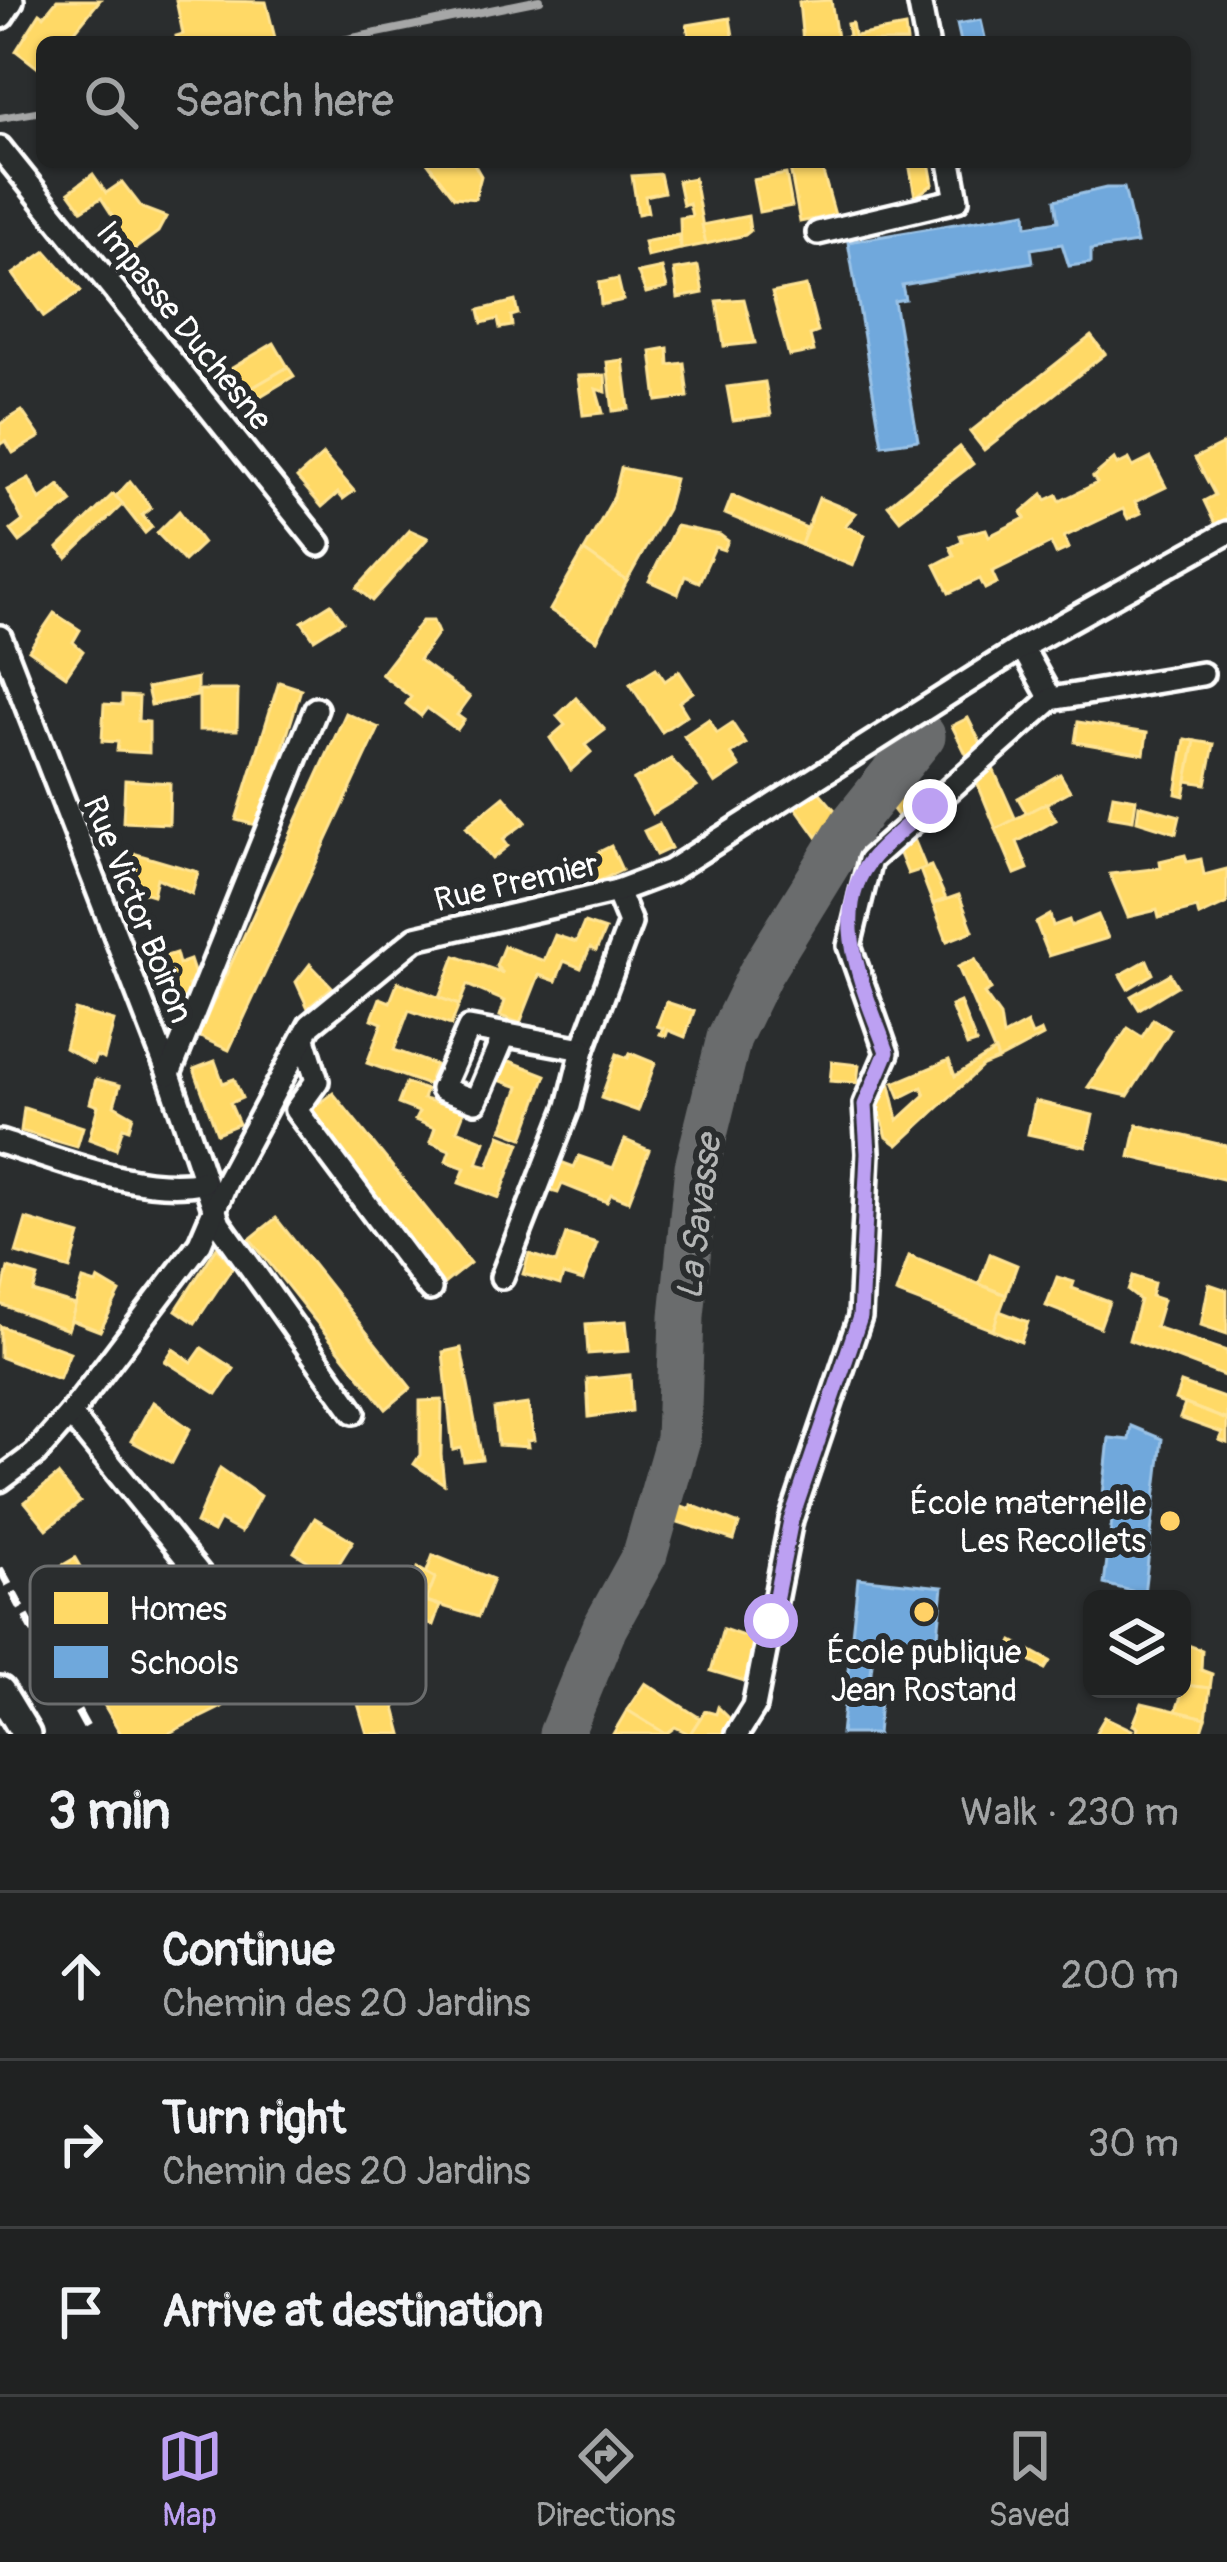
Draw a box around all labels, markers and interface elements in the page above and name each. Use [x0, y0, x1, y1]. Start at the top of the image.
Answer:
search box [36, 36, 1191, 168]
icon: search [78, 69, 144, 135]
text: Search here [174, 74, 394, 130]
street label: Impasse Duchesne [87, 213, 281, 439]
route end [903, 779, 957, 833]
street label: Rue Victor Boiron [73, 790, 202, 1029]
street label: Rue Premier [430, 844, 603, 921]
water label: La Savasse [667, 1129, 732, 1302]
place label: École maternelle Les Recollets [910, 1483, 1146, 1562]
marker: École maternelle Les Recollets [1157, 1508, 1183, 1534]
legend [30, 1566, 426, 1704]
text: Homes [129, 1589, 227, 1630]
map controls [1083, 1590, 1191, 1698]
button: layers [1083, 1590, 1191, 1698]
route start [744, 1594, 798, 1648]
marker: École publique Jean Rostand [911, 1599, 937, 1625]
place label: École publique Jean Rostand [827, 1632, 1021, 1711]
text: Schools [129, 1643, 239, 1684]
text: 3 min [48, 1780, 170, 1844]
text: Walk · 230 m [960, 1788, 1179, 1837]
text: Continue [162, 1923, 335, 1979]
icon: ahead [48, 1943, 114, 2009]
text: 200 m [1061, 1951, 1179, 2000]
text: Chemin des 20 Jardins [162, 1979, 531, 2028]
text: Turn right [162, 2091, 346, 2147]
icon: right [48, 2111, 114, 2177]
text: 30 m [1088, 2119, 1179, 2168]
text: Chemin des 20 Jardins [162, 2147, 531, 2196]
icon: arrive [48, 2279, 114, 2345]
text: Arrive at destination [162, 2284, 543, 2340]
tab: Map [157, 2423, 223, 2536]
tab: Directions [536, 2423, 676, 2536]
tab: Saved [989, 2423, 1070, 2536]

